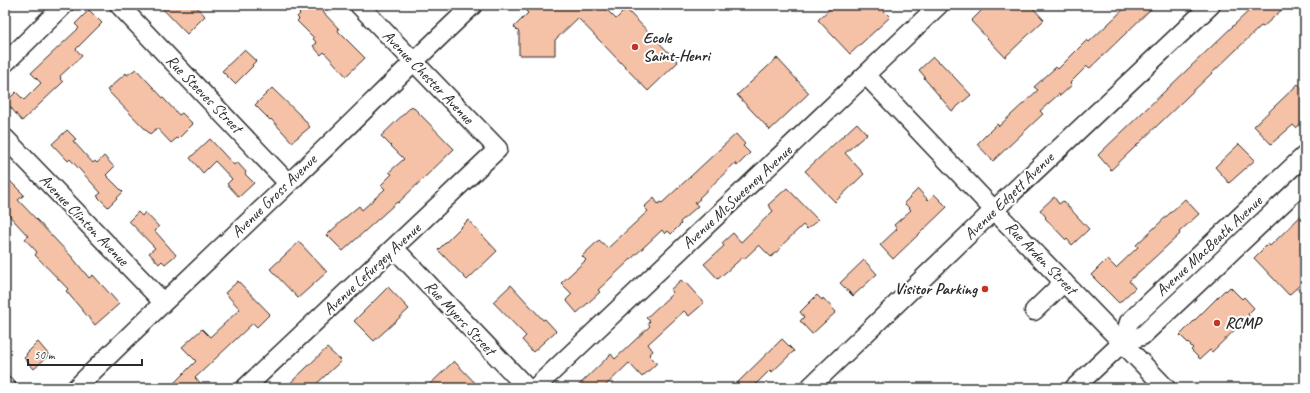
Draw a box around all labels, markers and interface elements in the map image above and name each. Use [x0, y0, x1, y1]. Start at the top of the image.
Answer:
street label: Avenue Chester Avenue [378, 26, 479, 129]
place label: Ecole Saint-Henri [643, 28, 712, 66]
marker: Ecole Saint-Henri [630, 42, 640, 52]
street label: Rue Steeves Street [162, 51, 248, 139]
street label: Avenue McSweeney Avenue [678, 140, 797, 253]
street label: Avenue Edgett Avenue [960, 147, 1060, 244]
street label: Avenue Gross Avenue [227, 149, 322, 242]
street label: Avenue Clinton Avenue [35, 170, 134, 271]
street label: Avenue MacBeath Avenue [1152, 190, 1268, 300]
street label: Rue Arden Street [1001, 217, 1083, 301]
street label: Avenue Lefurgey Avenue [319, 218, 426, 319]
street label: Rue Myers Street [420, 277, 501, 361]
place label: Visitor Parking [895, 279, 978, 299]
marker: Visitor Parking [980, 284, 990, 294]
place label: RCMP [1225, 313, 1263, 333]
marker: RCMP [1212, 318, 1222, 328]
scale bar [28, 341, 142, 367]
text: 50 m [34, 347, 56, 363]

